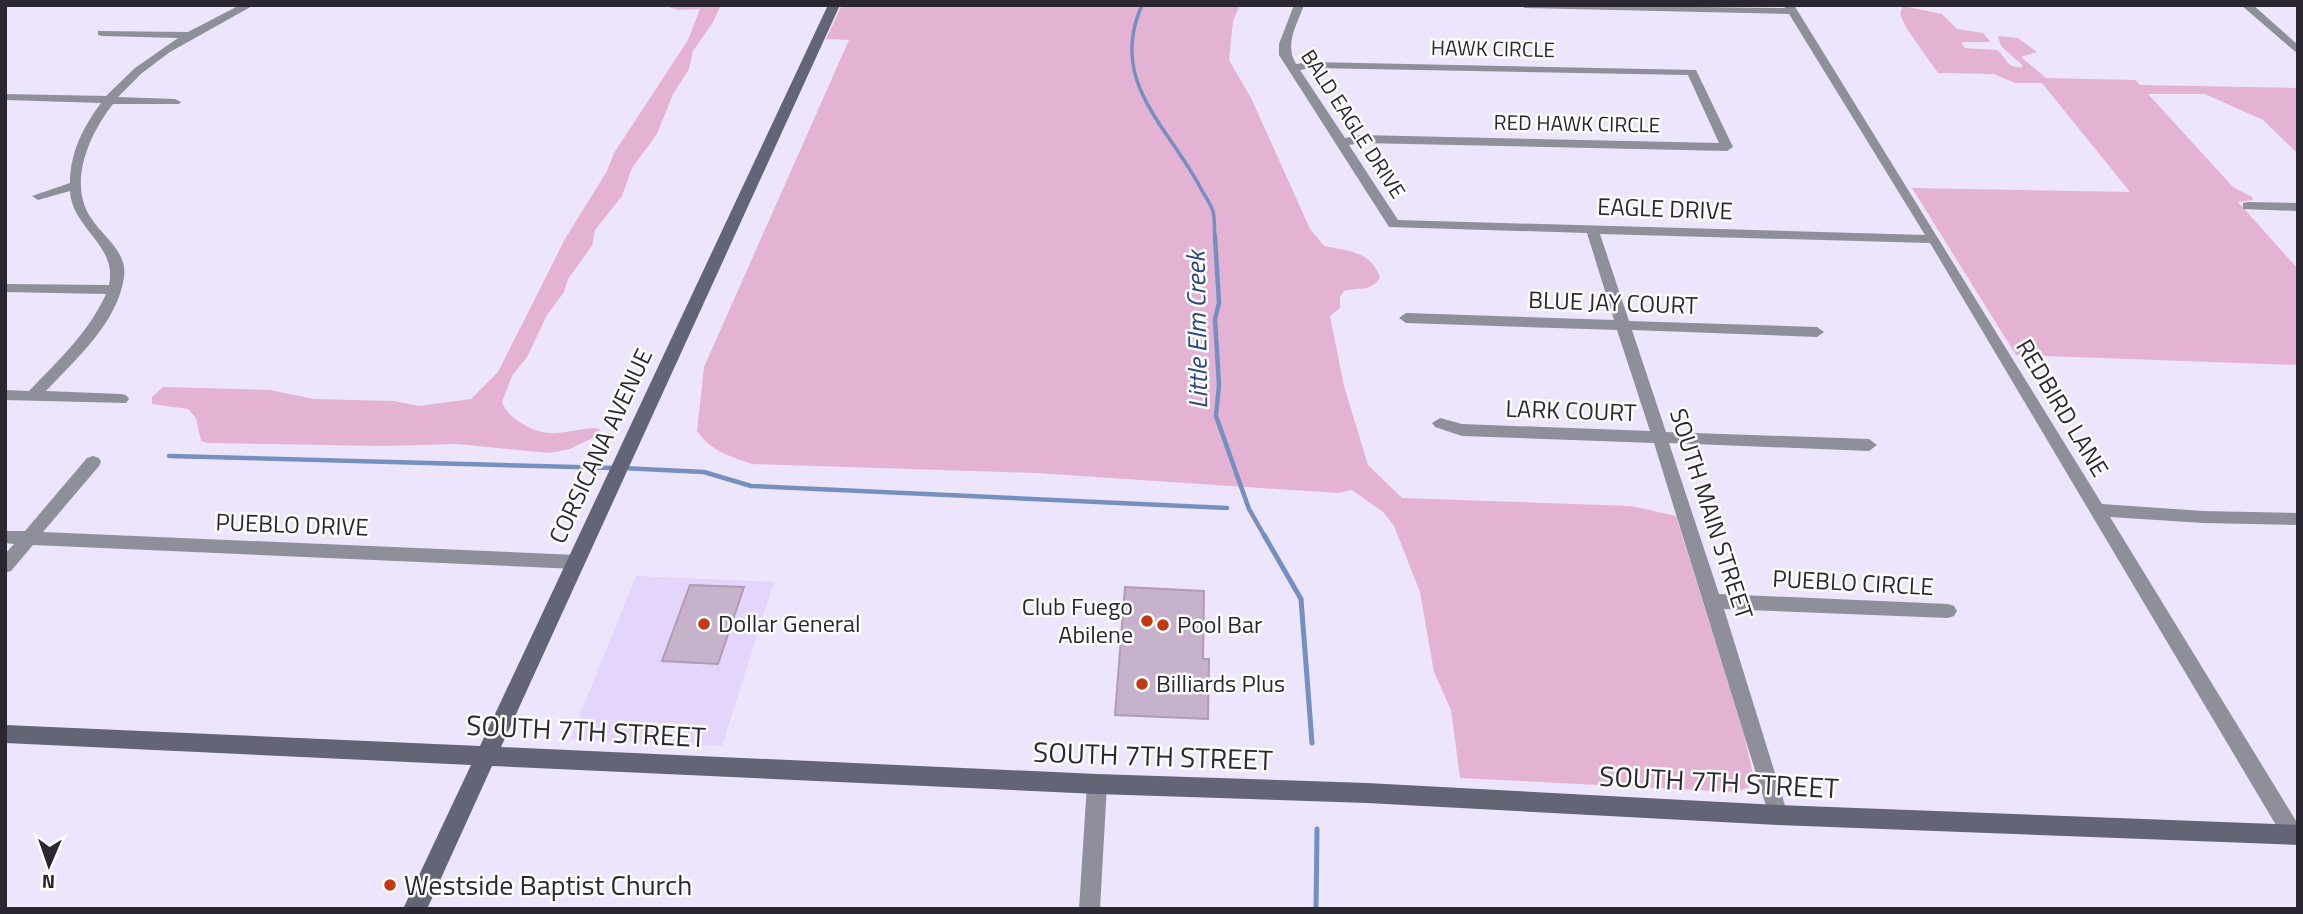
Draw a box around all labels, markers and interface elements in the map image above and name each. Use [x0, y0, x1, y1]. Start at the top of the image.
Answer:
street label: HAWK CIRCLE [1431, 31, 1555, 65]
street label: BALD EAGLE DRIVE [1294, 43, 1414, 204]
street label: RED HAWK CIRCLE [1493, 106, 1661, 140]
street label: EAGLE DRIVE [1597, 188, 1733, 228]
water label: Little Elm Creek [1176, 247, 1217, 409]
street label: BLUE JAY COURT [1528, 281, 1699, 323]
street label: REDBIRD LANE [2007, 332, 2118, 483]
street label: CORSICANA AVENUE [539, 342, 661, 549]
street label: LARK COURT [1505, 390, 1637, 430]
street label: SOUTH MAIN STREET [1661, 404, 1763, 624]
street label: PUEBLO DRIVE [215, 503, 369, 545]
street label: PUEBLO CIRCLE [1771, 560, 1935, 604]
place label: Club Fuego Abilene [1022, 588, 1133, 652]
place label: Dollar General [718, 605, 861, 641]
place label: Pool Bar [1177, 606, 1262, 642]
marker: Club Fuego Abilene [1139, 613, 1155, 629]
marker: Dollar General [696, 616, 712, 632]
marker: Pool Bar [1155, 617, 1171, 633]
place label: Billiards Plus [1156, 665, 1285, 701]
marker: Billiards Plus [1134, 676, 1150, 692]
street label: SOUTH 7TH STREET [465, 703, 707, 758]
street label: SOUTH 7TH STREET [1032, 730, 1274, 781]
street label: SOUTH 7TH STREET [1598, 754, 1840, 809]
north arrow [14, 830, 84, 900]
place label: Westside Baptist Church [404, 863, 692, 906]
text: N [41, 868, 55, 897]
marker: Westside Baptist Church [382, 877, 398, 893]

